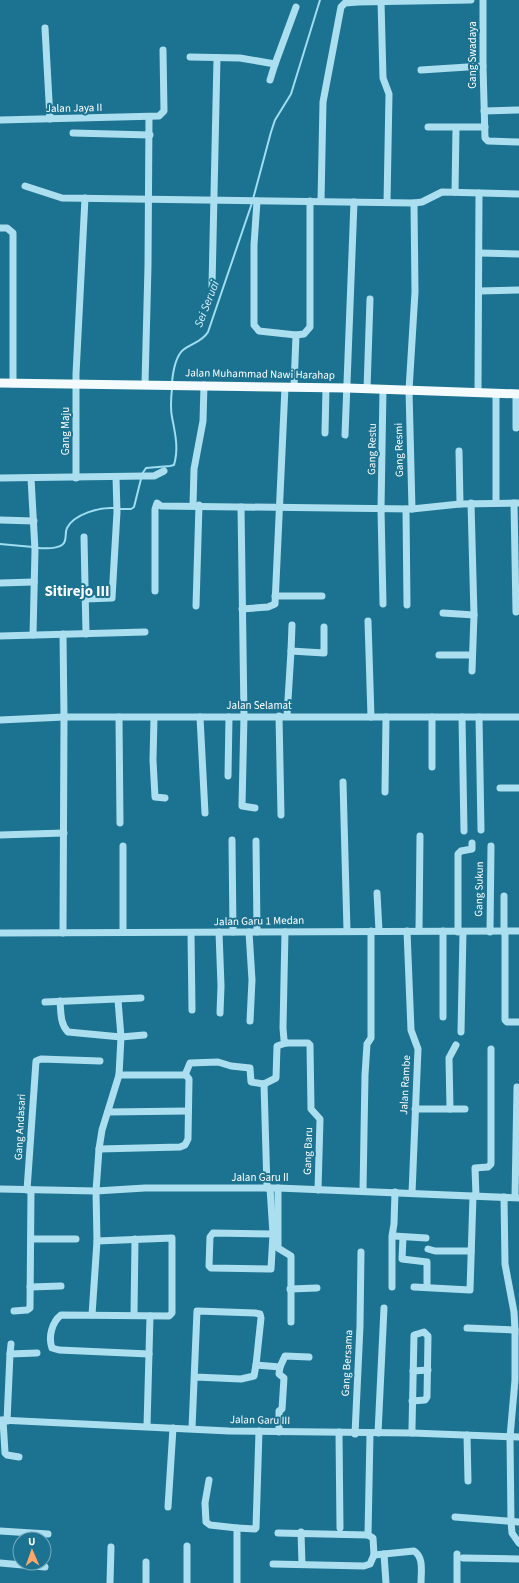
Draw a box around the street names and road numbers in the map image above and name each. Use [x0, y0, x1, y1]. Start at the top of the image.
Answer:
street label: Gang Swadaya [465, 21, 480, 89]
street label: Jalan Jaya II [46, 100, 102, 116]
street label: Jalan Muhammad Nawi Harahap [185, 365, 335, 383]
street label: Gang Maju [58, 407, 73, 455]
street label: Gang Restu [364, 423, 380, 475]
street label: Gang Resmi [391, 423, 407, 477]
street label: Jalan Selamat [226, 698, 292, 713]
street label: Gang Sukun [471, 861, 487, 917]
street label: Jalan Garu 1 Medan [214, 913, 304, 929]
street label: Jalan Rambe [396, 1054, 414, 1115]
street label: Gang Andasari [11, 1093, 29, 1161]
street label: Gang Baru [300, 1127, 316, 1175]
street label: Jalan Garu II [231, 1170, 289, 1185]
street label: Gang Bersama [338, 1329, 356, 1397]
street label: Jalan Garu III [230, 1412, 290, 1428]

